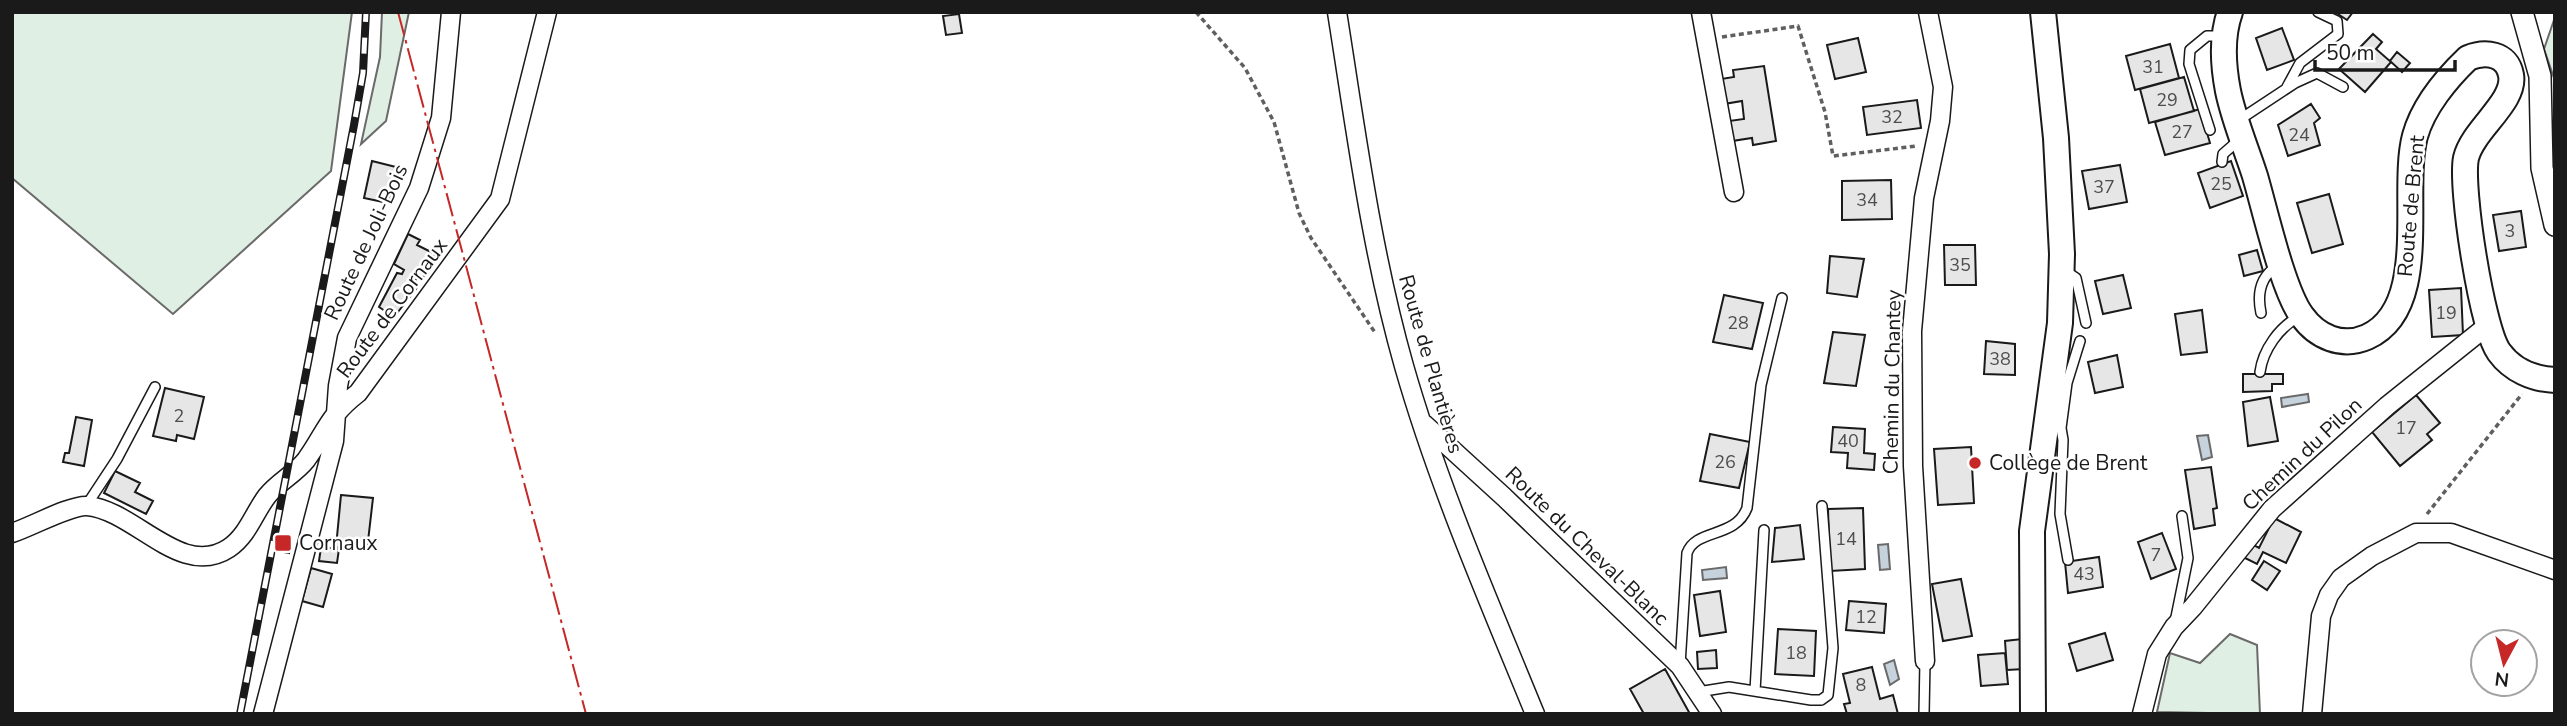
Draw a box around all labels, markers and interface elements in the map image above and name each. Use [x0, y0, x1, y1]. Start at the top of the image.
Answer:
scale bar [2315, 28, 2455, 72]
text: 50 m [2326, 39, 2375, 67]
house number: 31 [2142, 55, 2164, 79]
house number: 29 [2156, 88, 2178, 112]
house number: 32 [1881, 105, 1903, 129]
house number: 27 [2171, 120, 2193, 144]
house number: 24 [2288, 123, 2310, 147]
street label: Route de Brent [2391, 133, 2431, 278]
street label: Route de Joli-Bois [318, 159, 414, 325]
house number: 25 [2210, 172, 2232, 196]
house number: 37 [2093, 175, 2115, 199]
house number: 34 [1856, 188, 1878, 212]
house number: 3 [2505, 219, 2515, 243]
street label: Route de Cornaux [330, 232, 454, 384]
house number: 35 [1949, 253, 1971, 277]
street label: Route de Plantières [1392, 271, 1470, 457]
street label: Chemin du Chantey [1876, 289, 1908, 475]
house number: 19 [2435, 301, 2457, 325]
house number: 28 [1727, 311, 1749, 335]
house number: 38 [1989, 347, 2011, 371]
street label: Chemin du Pilon [2236, 391, 2368, 517]
house number: 2 [174, 404, 184, 428]
house number: 17 [2395, 416, 2417, 440]
house number: 40 [1837, 429, 1859, 453]
place label: Collège de Brent [1989, 449, 2148, 477]
house number: 26 [1714, 450, 1736, 474]
marker: Collège de Brent [1967, 455, 1983, 471]
street label: Route du Cheval-Blanc [1499, 460, 1675, 632]
house number: 14 [1835, 527, 1857, 551]
place label: Cornaux [299, 529, 377, 557]
marker: Cornaux [273, 533, 293, 553]
house number: 7 [2151, 543, 2161, 567]
house number: 43 [2073, 562, 2095, 586]
house number: 12 [1855, 605, 1877, 629]
north arrow [2469, 628, 2539, 698]
house number: 18 [1785, 641, 1807, 665]
text: N [2493, 665, 2511, 693]
house number: 8 [1856, 673, 1866, 697]

